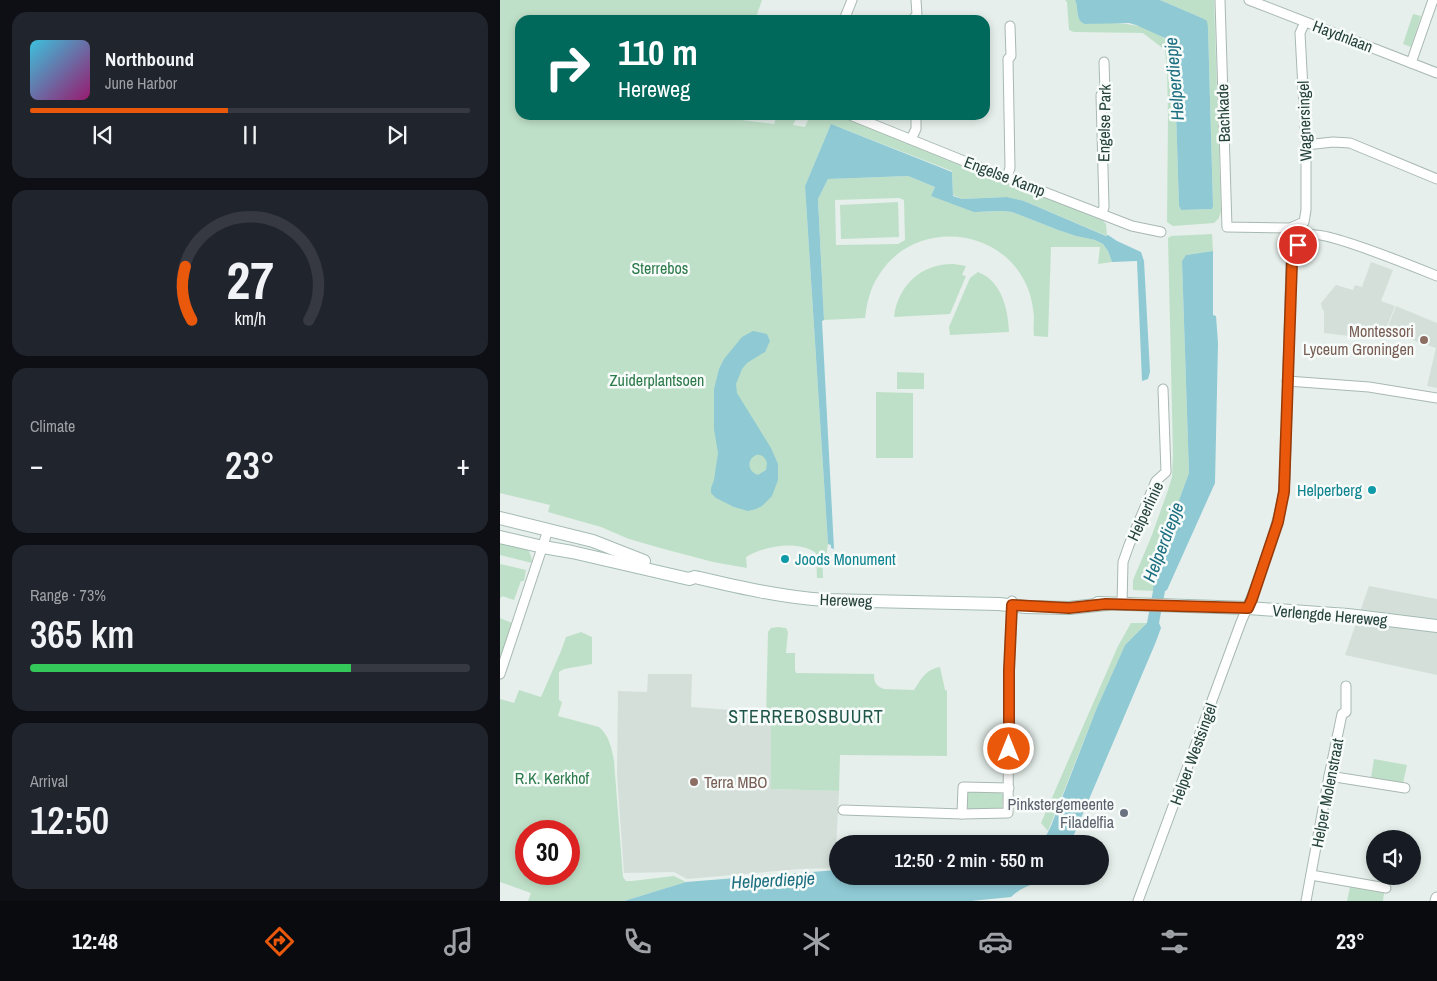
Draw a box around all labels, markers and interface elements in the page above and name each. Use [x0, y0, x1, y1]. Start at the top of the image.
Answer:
street label: Haydnlaan [1310, 14, 1376, 58]
text: 110 m [618, 29, 698, 76]
icon: right [535, 35, 600, 100]
water label: Helperdiepje [1158, 36, 1190, 122]
text: Northbound [105, 46, 194, 72]
text: June Harbor [105, 72, 177, 94]
text: Hereweg [618, 74, 690, 104]
street label: Wagnersingel [1292, 80, 1316, 162]
street label: Engelse Park [1092, 83, 1116, 162]
street label: Bachkade [1211, 83, 1235, 143]
icon: previous [89, 121, 117, 149]
icon: pause [236, 121, 264, 149]
icon: next [383, 121, 411, 149]
street label: Engelse Kamp [961, 150, 1049, 202]
pin [1277, 224, 1319, 266]
icon: arrive [1284, 231, 1312, 259]
text: 27 [226, 245, 274, 315]
park label: Sterrebos [632, 257, 688, 279]
text: km/h [234, 307, 266, 331]
place label: Montessori Lyceum Groningen [1303, 320, 1414, 360]
marker: Montessori Lyceum Groningen [1418, 334, 1430, 346]
park label: Zuiderplantsoen [610, 369, 704, 391]
text: Climate [30, 415, 75, 437]
text: 23° [225, 440, 275, 491]
text: − [30, 446, 43, 484]
text: + [457, 446, 470, 484]
street label: Helperlinie [1122, 478, 1168, 544]
place label: Helperberg [1297, 479, 1363, 501]
marker: Helperberg [1366, 484, 1378, 496]
water label: Helperdiepje [1136, 498, 1190, 586]
place label: Joods Monument [795, 548, 896, 570]
marker: Joods Monument [779, 553, 791, 565]
text: Range · 73% [30, 584, 106, 606]
street label: Hereweg [819, 588, 873, 612]
street label: Verlengde Hereweg [1272, 599, 1389, 631]
text: 365 km [30, 609, 134, 660]
street label: Helper Westsingel [1164, 700, 1222, 808]
district label: STERREBOSBUURT [728, 704, 884, 729]
position arrow [982, 722, 1034, 774]
street label: Helper Molenstraat [1306, 736, 1348, 850]
park label: R.K. Kerkhof [515, 767, 590, 789]
text: Arrival [30, 770, 68, 792]
place label: Terra MBO [704, 771, 767, 793]
marker: Terra MBO [688, 776, 700, 788]
place label: Pinkstergemeente Filadelfia [1008, 793, 1115, 833]
text: 12:50 [30, 795, 109, 846]
marker: Pinkstergemeente Filadelfia [1118, 807, 1130, 819]
speed limit sign: 30 [515, 820, 580, 885]
map controls [1366, 830, 1421, 885]
button: sound [1366, 830, 1421, 885]
text: 12:50 · 2 min · 550 m [894, 847, 1044, 873]
water label: Helperdiepje [731, 865, 815, 895]
icon: directions [262, 924, 297, 959]
icon: music [441, 924, 476, 959]
icon: phone [620, 924, 655, 959]
icon: climate [799, 924, 834, 959]
icon: car [978, 924, 1013, 959]
icon: filters [1157, 924, 1192, 959]
text: 12:48 [72, 926, 118, 956]
text: 23° [1336, 926, 1365, 956]

